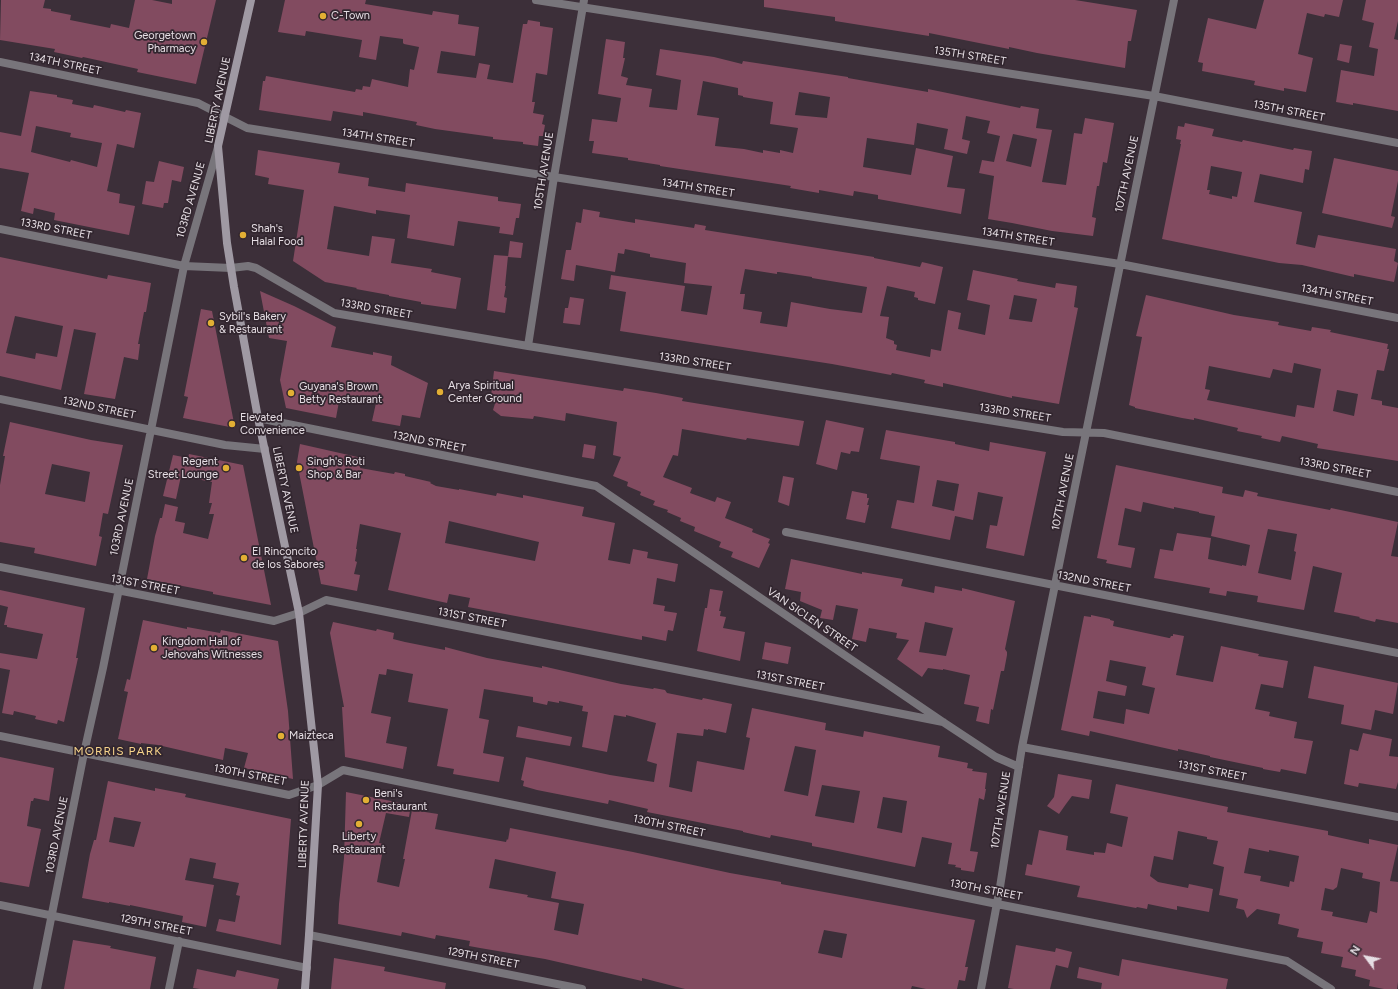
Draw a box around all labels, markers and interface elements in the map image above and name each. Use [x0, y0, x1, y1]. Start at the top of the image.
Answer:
place label: C-Town [331, 9, 370, 23]
marker: C-Town [318, 11, 328, 21]
place label: Georgetown Pharmacy [134, 29, 196, 55]
marker: Georgetown Pharmacy [199, 37, 209, 47]
street label: 135TH STREET [933, 44, 1007, 68]
street label: 134TH STREET [28, 50, 102, 78]
street label: LIBERTY AVENUE [202, 56, 234, 144]
street label: 135TH STREET [1252, 98, 1326, 124]
street label: 134TH STREET [341, 126, 415, 150]
street label: 105TH AVENUE [531, 131, 557, 211]
street label: 107TH AVENUE [1112, 134, 1142, 214]
street label: 103RD AVENUE [174, 160, 208, 240]
street label: 134TH STREET [661, 176, 735, 200]
street label: 133RD STREET [19, 216, 93, 242]
place label: Shah's Halal Food [251, 222, 303, 248]
street label: 134TH STREET [981, 225, 1055, 249]
marker: Shah's Halal Food [238, 230, 248, 240]
street label: 134TH STREET [1300, 282, 1374, 308]
street label: 133RD STREET [339, 296, 413, 322]
place label: Sybil's Bakery & Restaurant [219, 310, 286, 336]
marker: Sybil's Bakery & Restaurant [206, 318, 216, 328]
street label: 133RD STREET [658, 350, 732, 374]
place label: Arya Spiritual Center Ground [448, 379, 522, 405]
place label: Guyana's Brown Betty Restaurant [299, 380, 382, 406]
marker: Arya Spiritual Center Ground [435, 387, 445, 397]
marker: Guyana's Brown Betty Restaurant [286, 388, 296, 398]
street label: 132ND STREET [61, 394, 137, 422]
street label: 133RD STREET [978, 401, 1052, 425]
place label: Elevated Convenience [240, 411, 305, 437]
marker: Elevated Convenience [227, 419, 237, 429]
street label: 132ND STREET [391, 428, 467, 456]
street label: LIBERTY AVENUE [269, 446, 301, 534]
street label: 107TH AVENUE [1049, 452, 1077, 532]
place label: Regent Street Lounge [148, 455, 218, 481]
place label: Singh's Roti Shop & Bar [307, 455, 365, 481]
street label: 133RD STREET [1298, 455, 1372, 481]
marker: Regent Street Lounge [221, 463, 231, 473]
marker: Singh's Roti Shop & Bar [294, 463, 304, 473]
street label: 103RD AVENUE [107, 477, 137, 557]
place label: El Rinconcito de los Sabores [252, 545, 324, 571]
marker: El Rinconcito de los Sabores [239, 553, 249, 563]
street label: 132ND STREET [1056, 568, 1132, 596]
street label: 131ST STREET [110, 572, 180, 598]
street label: VAN SICLEN STREET [764, 585, 860, 655]
street label: 131ST STREET [437, 605, 507, 631]
place label: Kingdom Hall of Jehovahs Witnesses [162, 635, 262, 661]
marker: Kingdom Hall of Jehovahs Witnesses [149, 643, 159, 653]
street label: 131ST STREET [755, 668, 825, 694]
place label: Maizteca [289, 729, 334, 743]
marker: Maizteca [276, 731, 286, 741]
district label: MORRIS PARK [74, 744, 162, 758]
street label: 131ST STREET [1177, 758, 1247, 784]
street label: 130TH STREET [213, 762, 287, 788]
street label: 107TH AVENUE [988, 770, 1014, 850]
street label: LIBERTY AVENUE [296, 780, 312, 868]
place label: Beni's Restaurant [374, 787, 428, 813]
street label: 103RD AVENUE [43, 795, 71, 875]
marker: Beni's Restaurant [361, 795, 371, 805]
street label: 130TH STREET [632, 812, 706, 840]
marker: Liberty Restaurant [354, 819, 364, 829]
place label: Liberty Restaurant [332, 830, 386, 856]
street label: 130TH STREET [949, 877, 1023, 903]
street label: 129TH STREET [119, 912, 193, 938]
north arrow [1346, 937, 1386, 977]
text: N [1348, 943, 1363, 957]
street label: 129TH STREET [446, 945, 520, 971]

